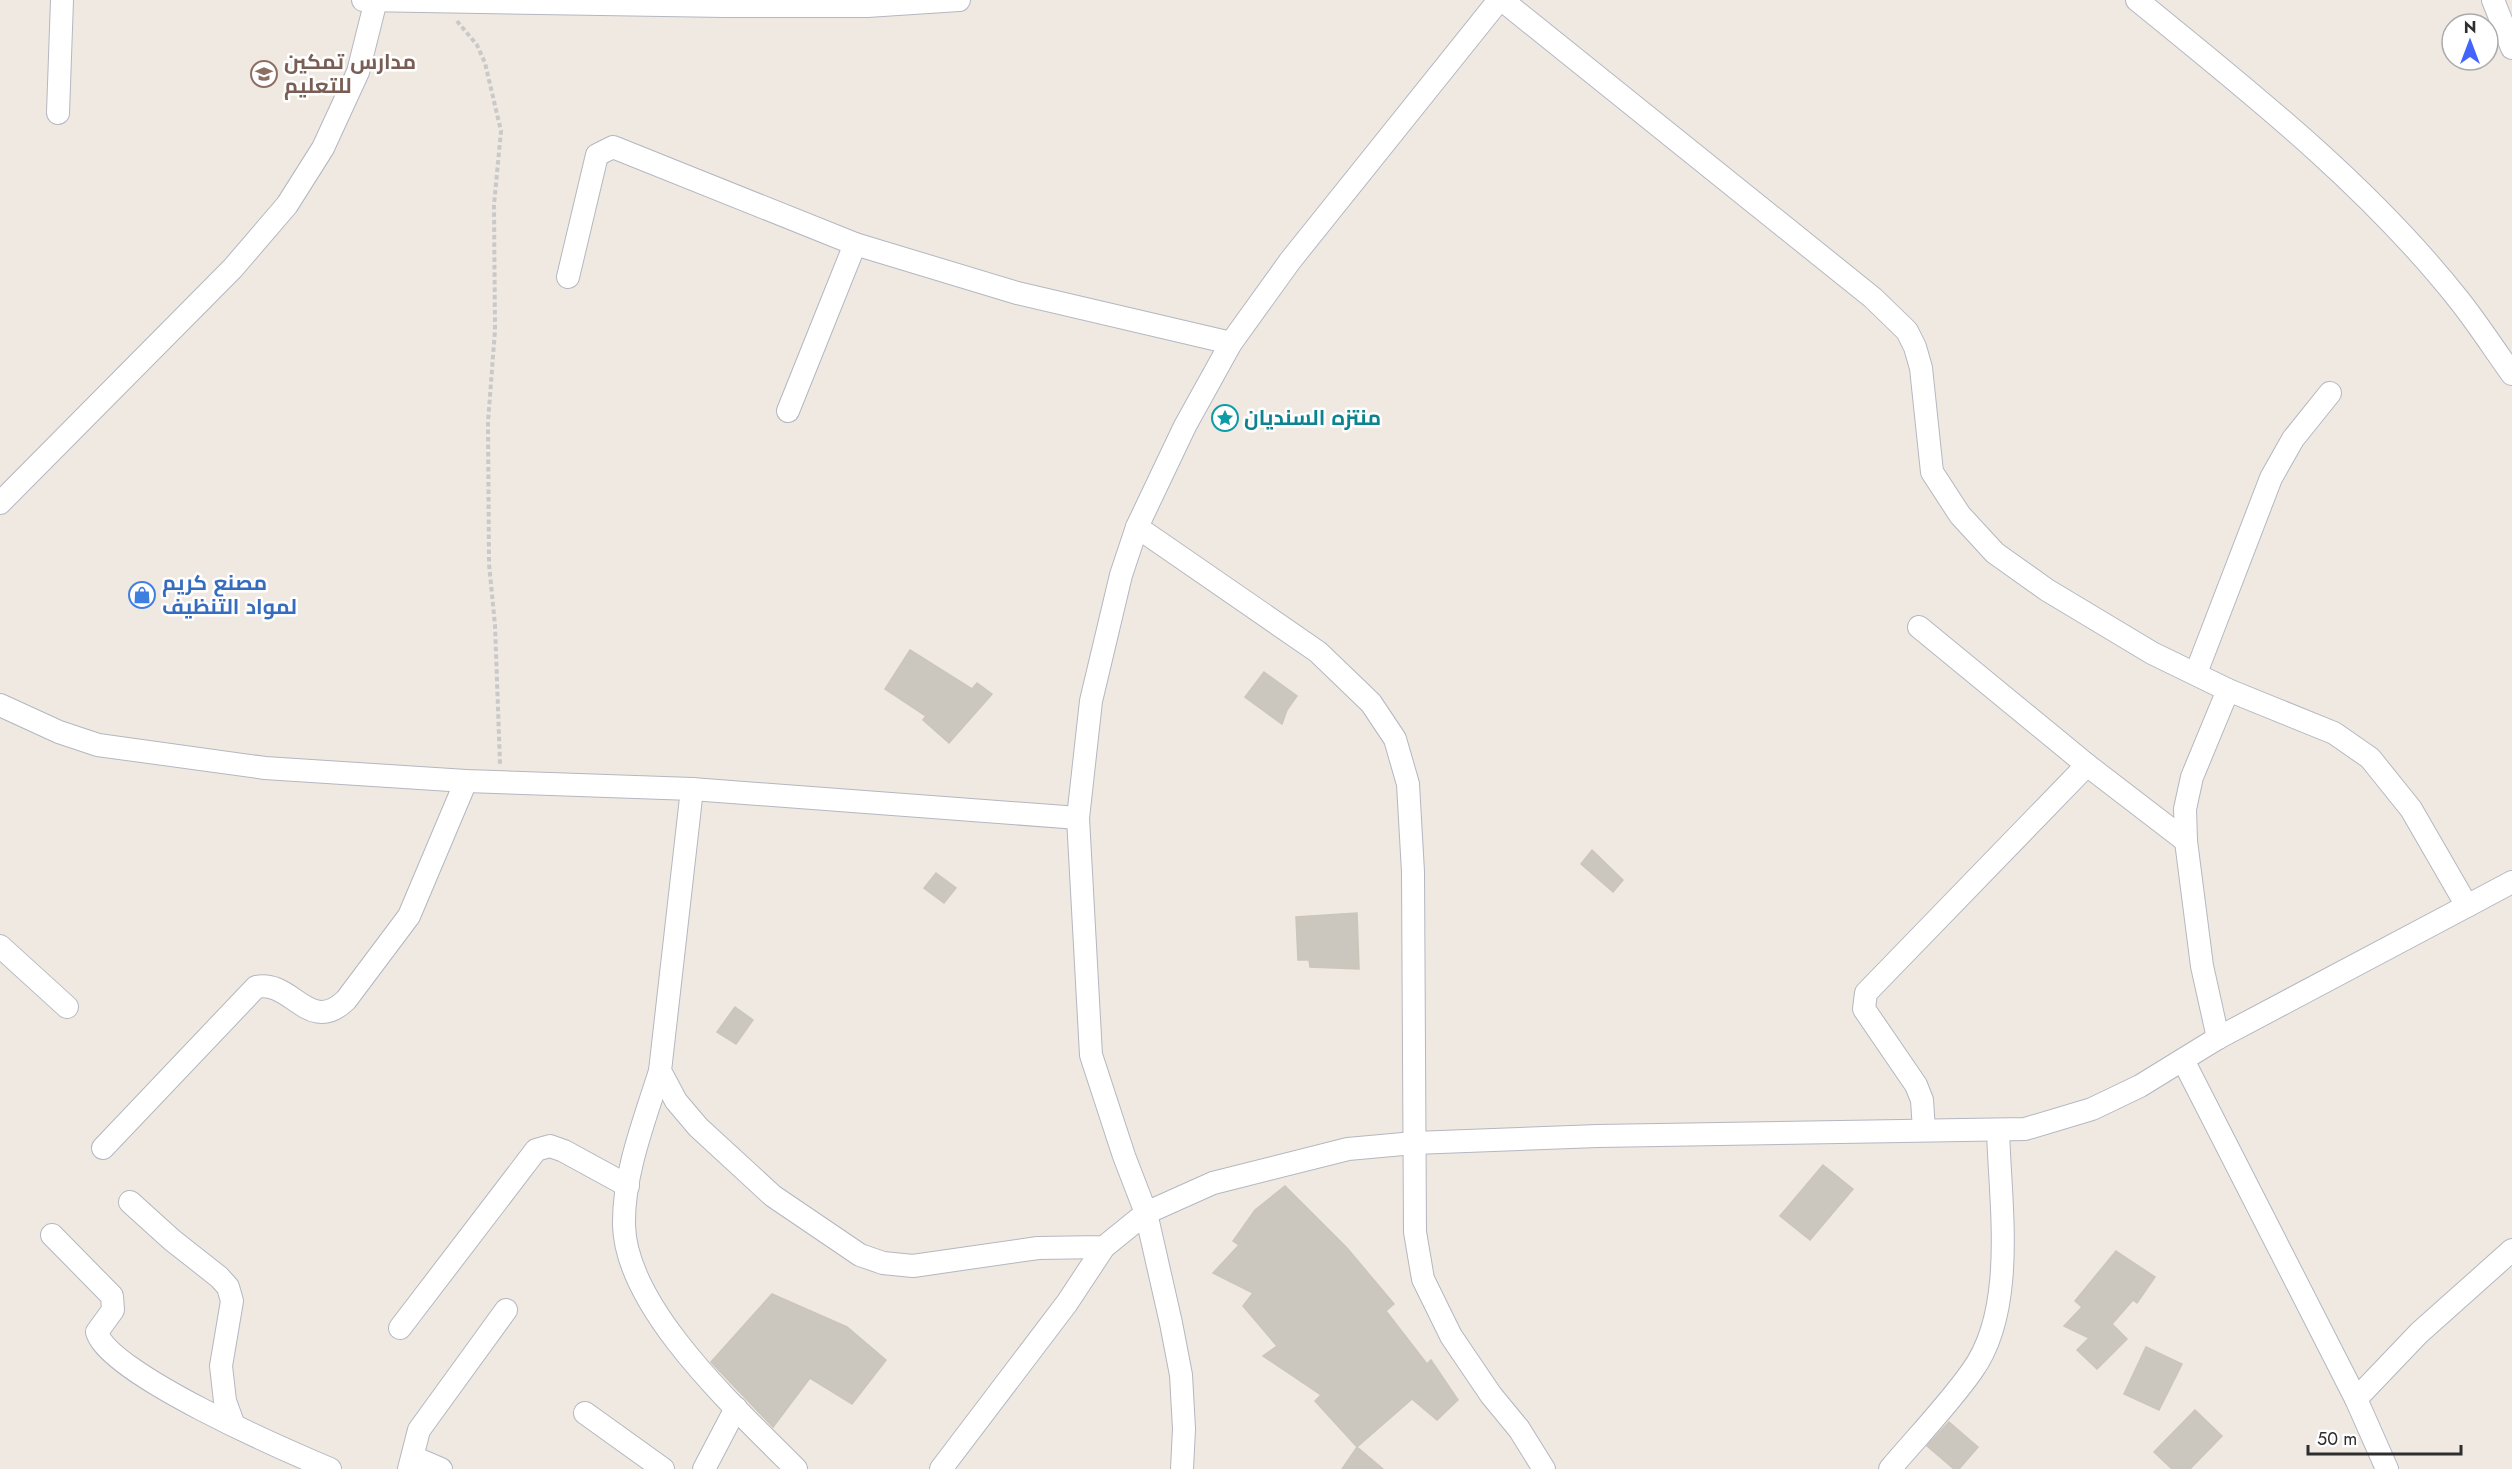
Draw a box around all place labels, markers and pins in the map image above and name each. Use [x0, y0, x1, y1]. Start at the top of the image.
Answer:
place label: مدارس تمكين للتعليم [284, 47, 416, 101]
school or university icon: مدارس تمكين للتعليم [249, 59, 279, 89]
place icon: منتزه السنديان [1210, 403, 1240, 433]
place label: منتزه السنديان [1244, 403, 1381, 433]
place label: مصنع كريم لمواد التنظيف [162, 568, 297, 622]
shop icon: مصنع كريم لمواد التنظيف [127, 580, 157, 610]

